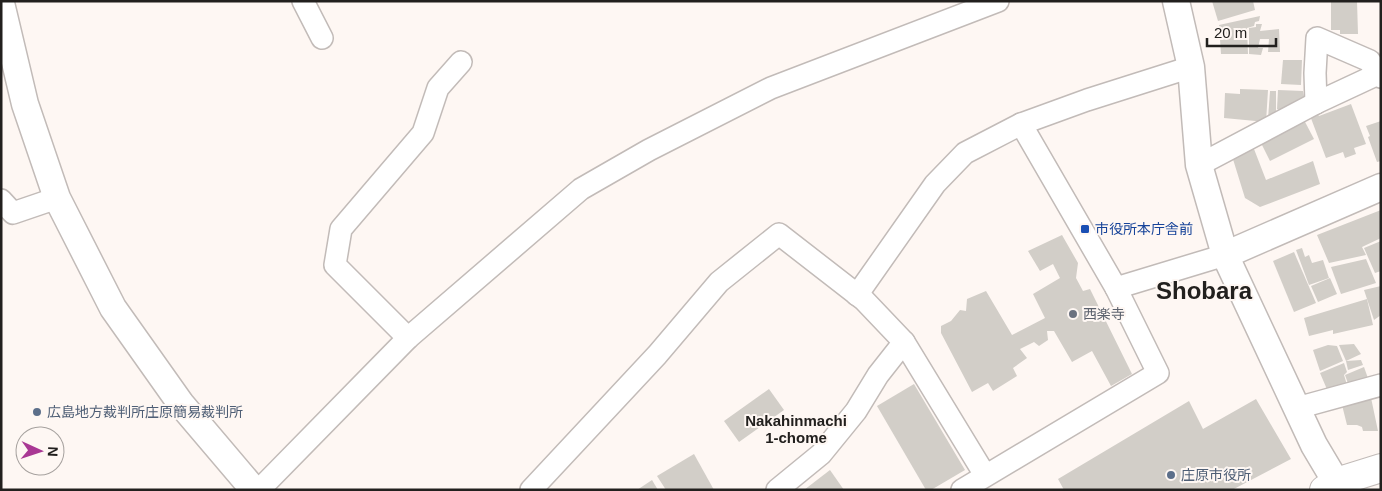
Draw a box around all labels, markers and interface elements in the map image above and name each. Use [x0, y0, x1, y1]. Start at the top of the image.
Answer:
scale bar [1207, 15, 1276, 47]
text: 20 m [1214, 24, 1247, 41]
place label: 市役所本庁舎前 [1095, 221, 1193, 237]
marker: 市役所本庁舎前 [1079, 223, 1091, 235]
district label: Shobara [1156, 277, 1253, 304]
place label: 西楽寺 [1083, 306, 1125, 322]
marker: 西楽寺 [1067, 308, 1079, 320]
place label: 広島地方裁判所庄原簡易裁判所 [47, 404, 243, 420]
marker: 広島地方裁判所庄原簡易裁判所 [31, 406, 43, 418]
district label: Nakahinmachi 1-chome [745, 412, 847, 446]
north arrow [15, 426, 65, 476]
text: N [45, 446, 61, 457]
place label: 庄原市役所 [1181, 467, 1251, 483]
marker: 庄原市役所 [1165, 469, 1177, 481]

